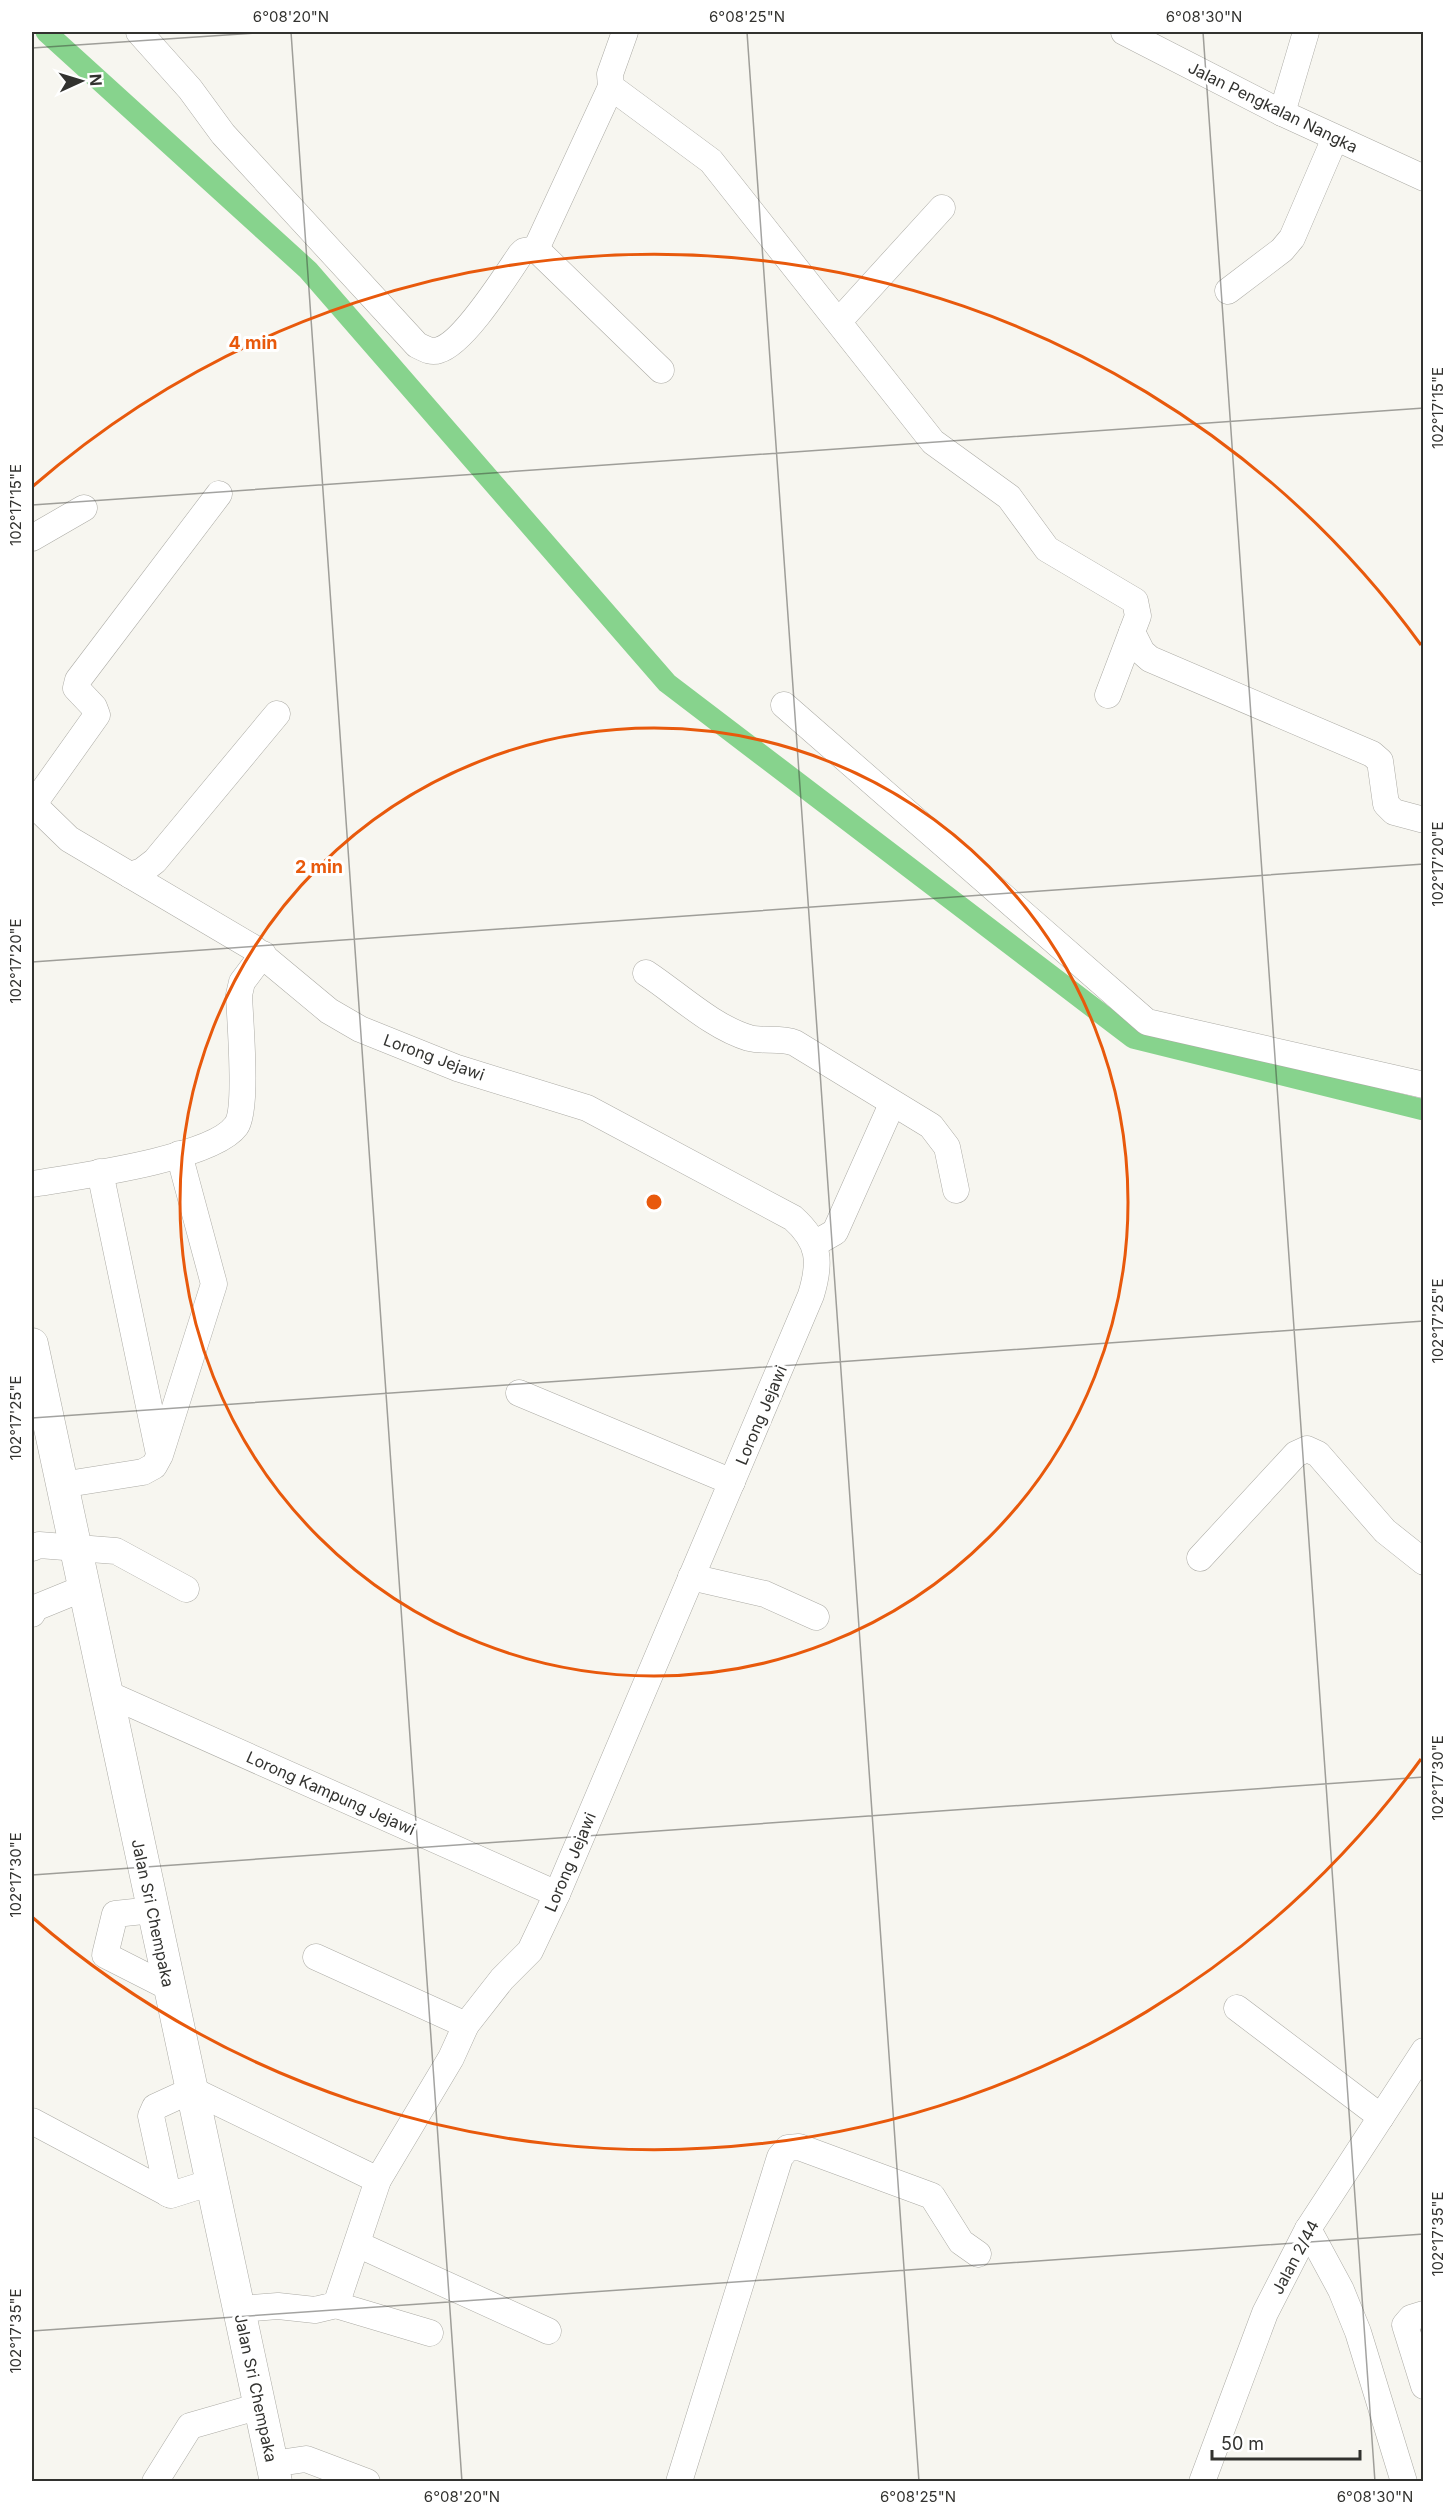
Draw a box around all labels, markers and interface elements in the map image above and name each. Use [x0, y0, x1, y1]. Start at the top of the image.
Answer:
text: 6°08'20"N [253, 7, 329, 26]
text: 6°08'25"N [709, 7, 785, 26]
text: 6°08'30"N [1166, 7, 1242, 26]
north arrow [51, 51, 111, 111]
street label: Jalan Pengkalan Nangka [1185, 57, 1361, 157]
text: N [86, 73, 106, 87]
text: 4 min [229, 332, 277, 353]
text: 102°17'15"E [1428, 367, 1447, 449]
text: 102°17'15"E [6, 464, 25, 546]
text: 102°17'20"E [1428, 821, 1447, 907]
text: 2 min [295, 856, 343, 877]
text: 102°17'20"E [6, 918, 25, 1004]
street label: Lorong Jejawi [381, 1029, 487, 1085]
centre of rings [644, 1192, 664, 1212]
text: 102°17'25"E [1428, 1279, 1447, 1363]
street label: Lorong Jejawi [731, 1362, 791, 1468]
text: 102°17'25"E [6, 1376, 25, 1460]
text: 102°17'30"E [1428, 1735, 1447, 1821]
street label: Lorong Kampung Jejawi [243, 1747, 419, 1839]
street label: Lorong Jejawi [540, 1809, 600, 1915]
text: 102°17'30"E [6, 1832, 25, 1918]
street label: Jalan Sri Chempaka [128, 1837, 178, 1989]
text: 102°17'35"E [1428, 2191, 1447, 2277]
street label: Jalan 2/44 [1267, 2216, 1323, 2298]
text: 102°17'35"E [6, 2288, 25, 2374]
street label: Jalan Sri Chempaka [231, 2312, 281, 2464]
scale bar [1212, 2423, 1360, 2461]
text: 50 m [1221, 2433, 1264, 2454]
text: 6°08'20"N [424, 2487, 500, 2506]
text: 6°08'25"N [880, 2487, 956, 2506]
text: 6°08'30"N [1337, 2487, 1413, 2506]

